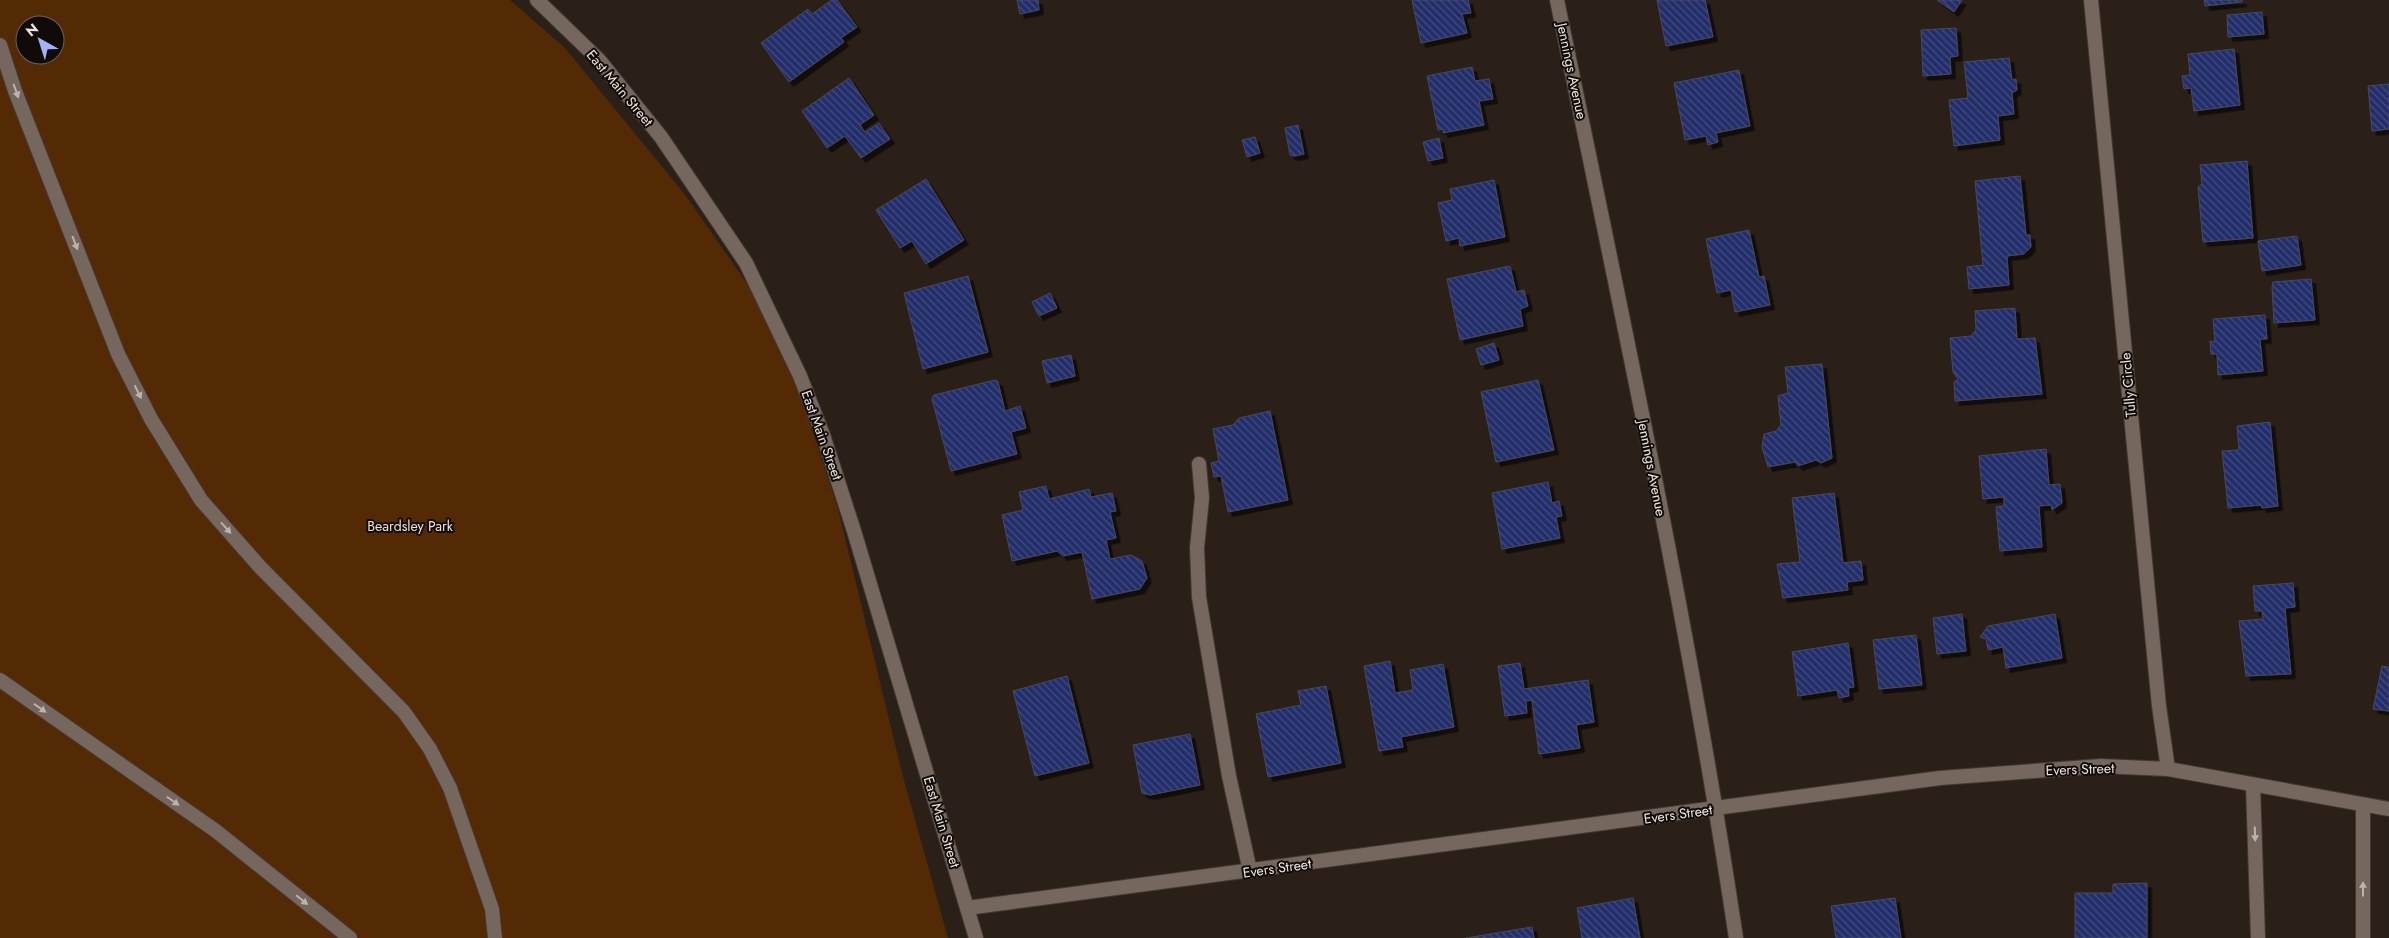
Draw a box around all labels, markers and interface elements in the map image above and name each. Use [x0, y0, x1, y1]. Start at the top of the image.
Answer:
north arrow [15, 15, 65, 65]
text: N [21, 19, 42, 41]
street label: Jennings Avenue [1552, 19, 1592, 121]
street label: East Main Street [582, 45, 658, 131]
one-way arrow [13, 84, 20, 99]
one-way arrow [71, 236, 79, 250]
street label: Tully Circle [2115, 352, 2141, 418]
one-way arrow [133, 385, 142, 400]
street label: East Main Street [796, 387, 848, 483]
street label: Jennings Avenue [1632, 416, 1671, 518]
park label: Beardsley Park [367, 516, 454, 536]
one-way arrow [220, 522, 232, 534]
one-way arrow [33, 703, 47, 713]
street label: Evers Street [2045, 758, 2115, 780]
street label: East Main Street [919, 774, 966, 871]
one-way arrow [166, 796, 180, 806]
street label: Evers Street [1642, 799, 1714, 829]
one-way arrow [2251, 826, 2259, 842]
street label: Evers Street [1241, 853, 1313, 883]
one-way arrow [2359, 881, 2367, 897]
one-way arrow [295, 894, 308, 905]

